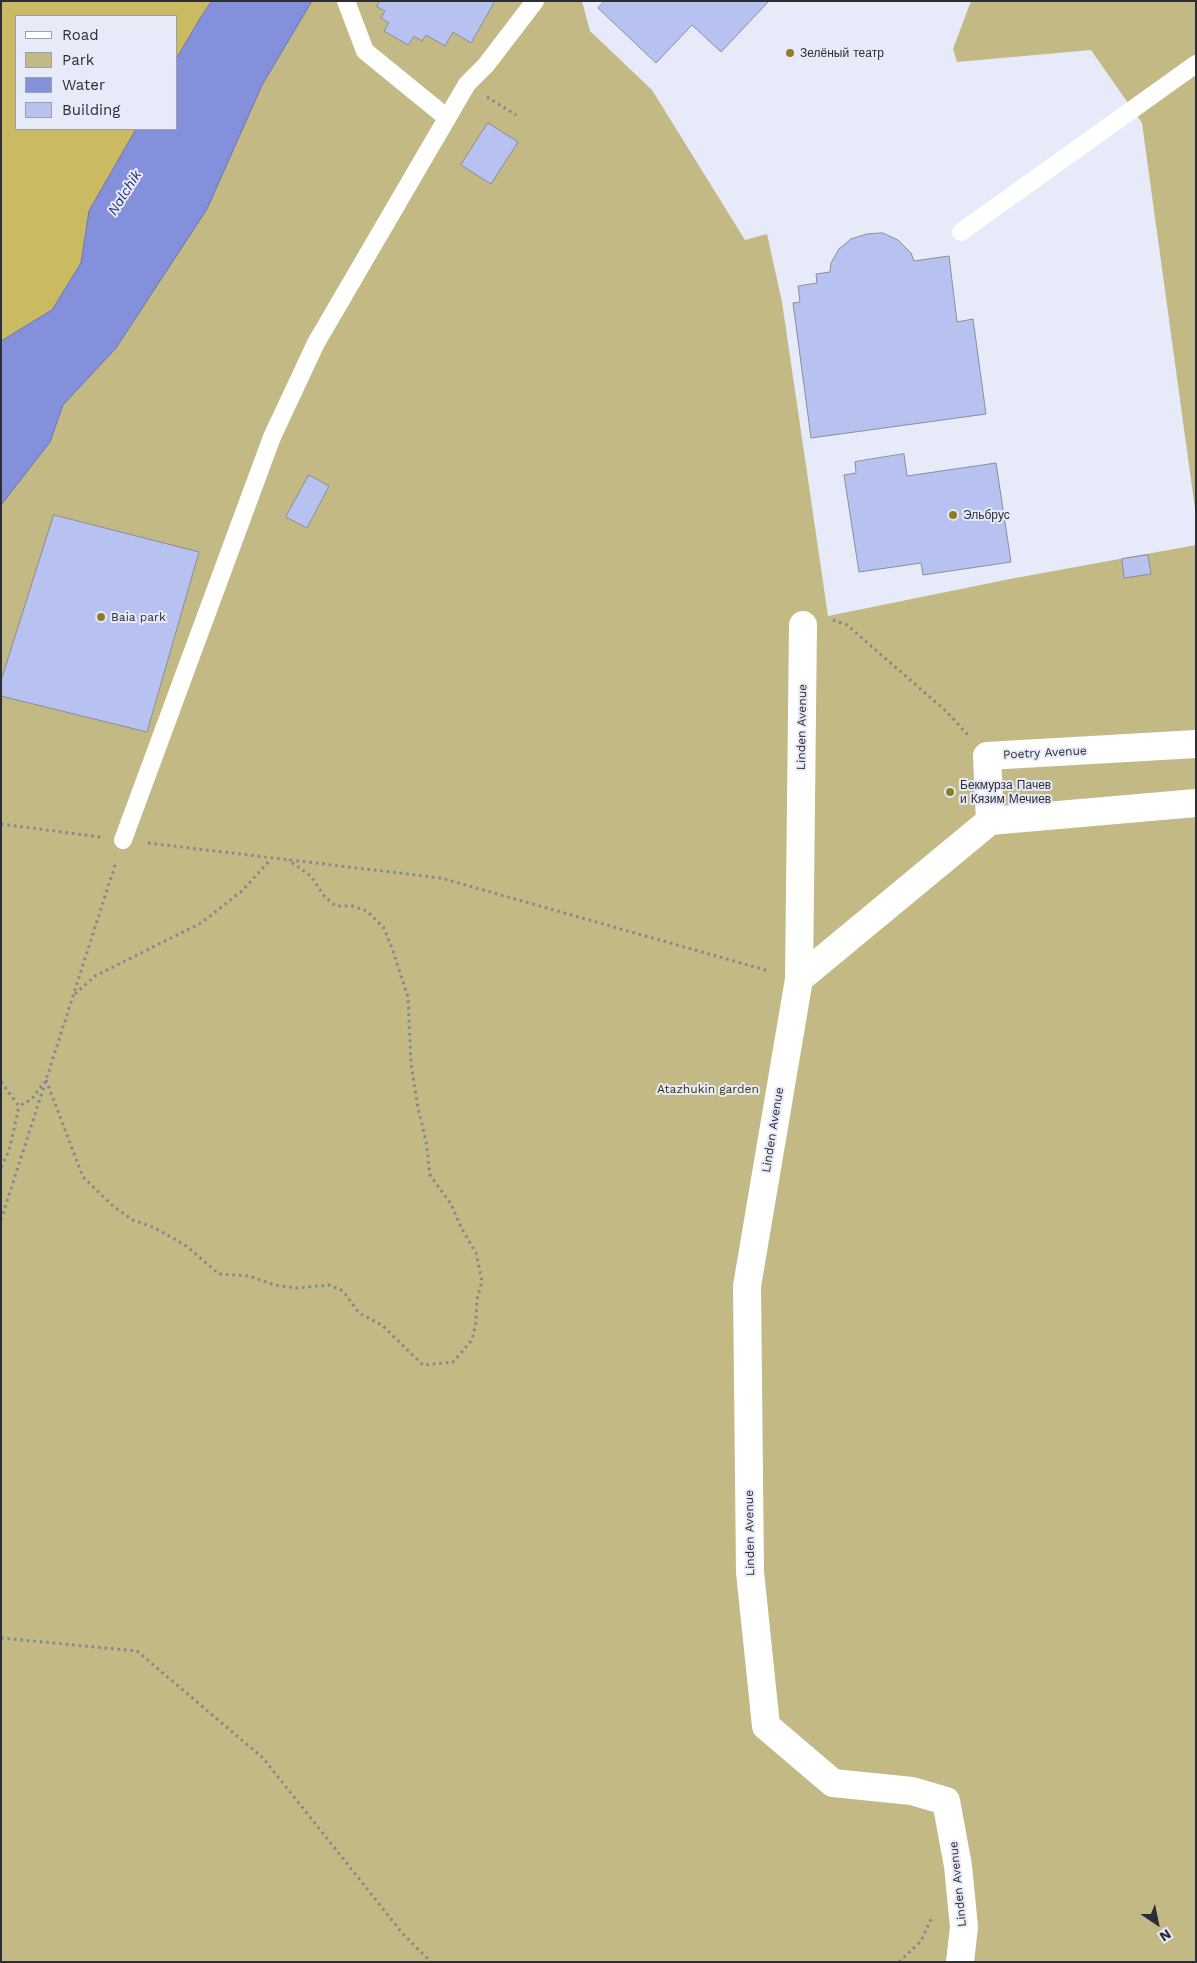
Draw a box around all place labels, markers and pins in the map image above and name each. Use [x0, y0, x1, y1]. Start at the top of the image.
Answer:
place label: Зелёный театр [800, 46, 884, 60]
marker: Зелёный театр [784, 47, 796, 59]
place label: Эльбрус [963, 508, 1010, 522]
marker: Эльбрус [947, 509, 959, 521]
place label: Baia park [111, 610, 166, 624]
marker: Baia park [95, 611, 107, 623]
place label: Бекмурза Пачев и Кязим Мечиев [960, 778, 1051, 806]
marker: Бекмурза Пачев и Кязим Мечиев [944, 786, 956, 798]

